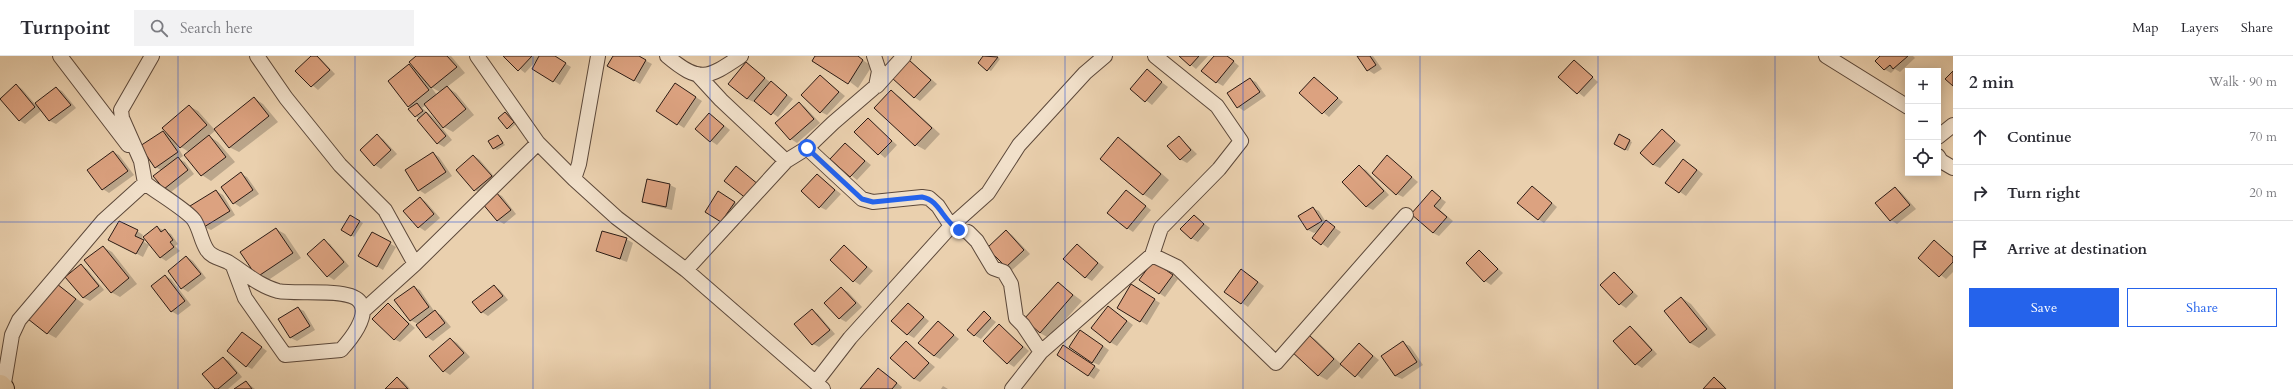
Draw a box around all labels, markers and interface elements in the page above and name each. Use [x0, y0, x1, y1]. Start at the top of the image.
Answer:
search box [134, 10, 414, 46]
text: Turnpoint [20, 15, 110, 41]
icon: search [148, 17, 170, 39]
text: Search here [180, 18, 253, 38]
text: Map [2132, 18, 2159, 37]
text: Layers [2181, 18, 2219, 37]
text: Share [2241, 18, 2273, 37]
map controls [1905, 68, 1941, 176]
button: + [1905, 68, 1941, 104]
text: 2 min [1969, 71, 2014, 94]
text: Walk · 90 m [2209, 73, 2277, 91]
button: − [1905, 104, 1941, 140]
icon: ahead [1969, 126, 1991, 148]
text: Continue [2007, 127, 2072, 147]
text: 70 m [2249, 128, 2277, 146]
route start [798, 139, 816, 157]
button: locate [1905, 140, 1941, 176]
icon: right [1969, 182, 1991, 204]
text: Turn right [2007, 183, 2080, 203]
text: 20 m [2249, 184, 2277, 202]
route end [950, 221, 968, 239]
icon: arrive [1969, 238, 1991, 260]
text: Arrive at destination [2007, 239, 2147, 259]
button: Save [1969, 288, 2119, 327]
button: Share [2127, 288, 2277, 327]

